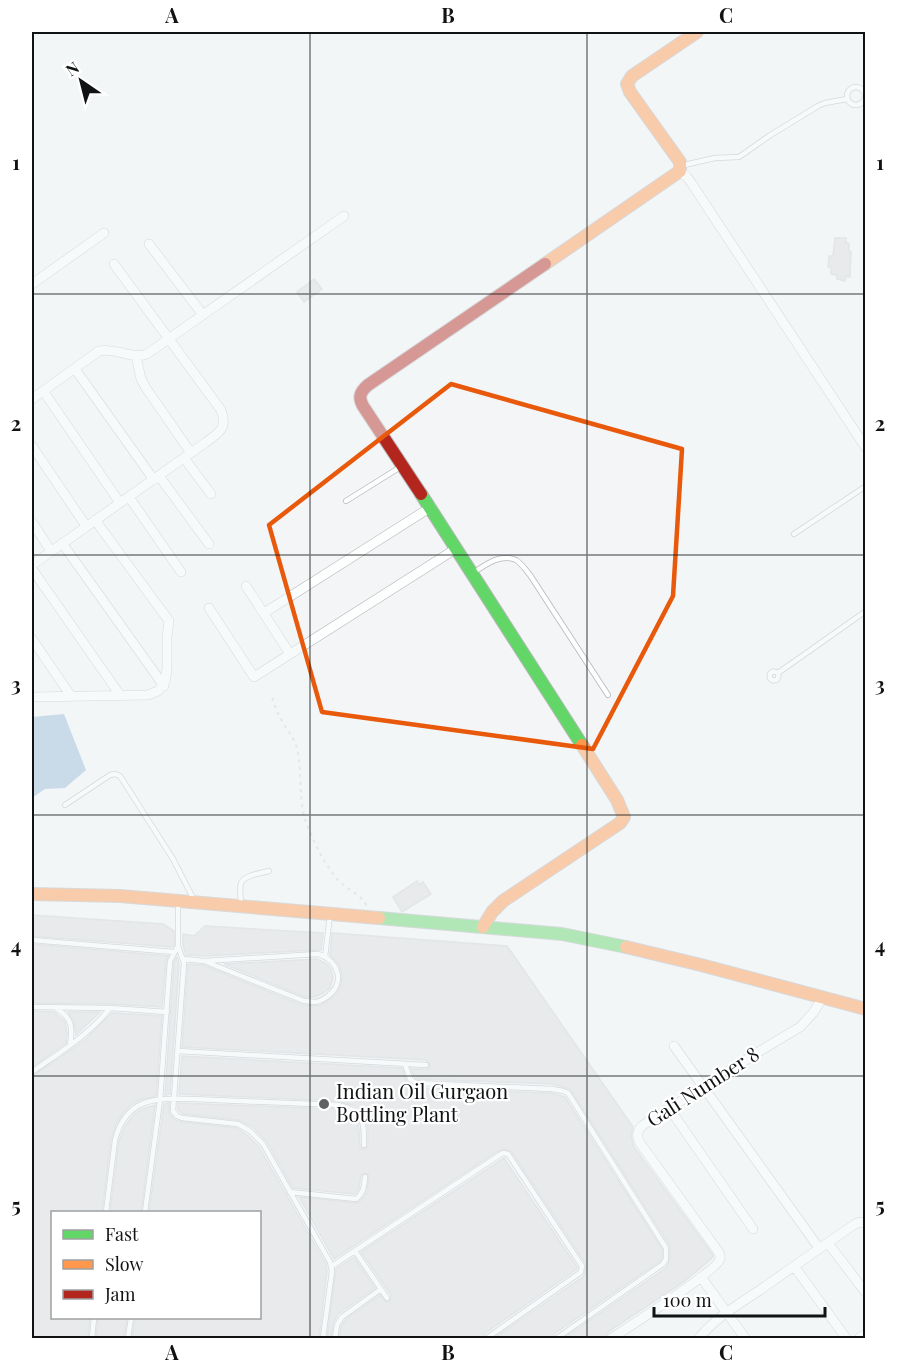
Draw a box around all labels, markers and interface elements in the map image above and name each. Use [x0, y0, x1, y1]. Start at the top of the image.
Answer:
text: A [164, 1, 179, 28]
text: B [441, 1, 455, 28]
text: C [719, 1, 733, 28]
north arrow [51, 51, 111, 111]
text: N [61, 56, 83, 80]
text: 1 [12, 148, 20, 175]
text: 1 [876, 148, 884, 175]
text: 2 [11, 409, 21, 436]
text: 2 [875, 409, 885, 436]
text: 3 [11, 670, 21, 697]
text: 3 [875, 670, 885, 697]
text: 4 [11, 931, 21, 958]
text: 4 [875, 931, 885, 958]
street label: Gali Number 8 [641, 1039, 764, 1132]
place label: Indian Oil Gurgaon Bottling Plant [336, 1077, 508, 1127]
marker: Indian Oil Gurgaon Bottling Plant [317, 1097, 331, 1111]
text: 5 [11, 1191, 21, 1218]
text: 5 [875, 1191, 885, 1218]
legend [51, 1211, 261, 1319]
text: Fast [105, 1222, 139, 1246]
text: Slow [105, 1252, 143, 1276]
scale bar [654, 1280, 825, 1318]
text: Jam [104, 1282, 135, 1306]
text: 100 m [663, 1288, 712, 1312]
text: A [164, 1338, 179, 1365]
text: B [441, 1338, 455, 1365]
text: C [719, 1338, 733, 1365]

